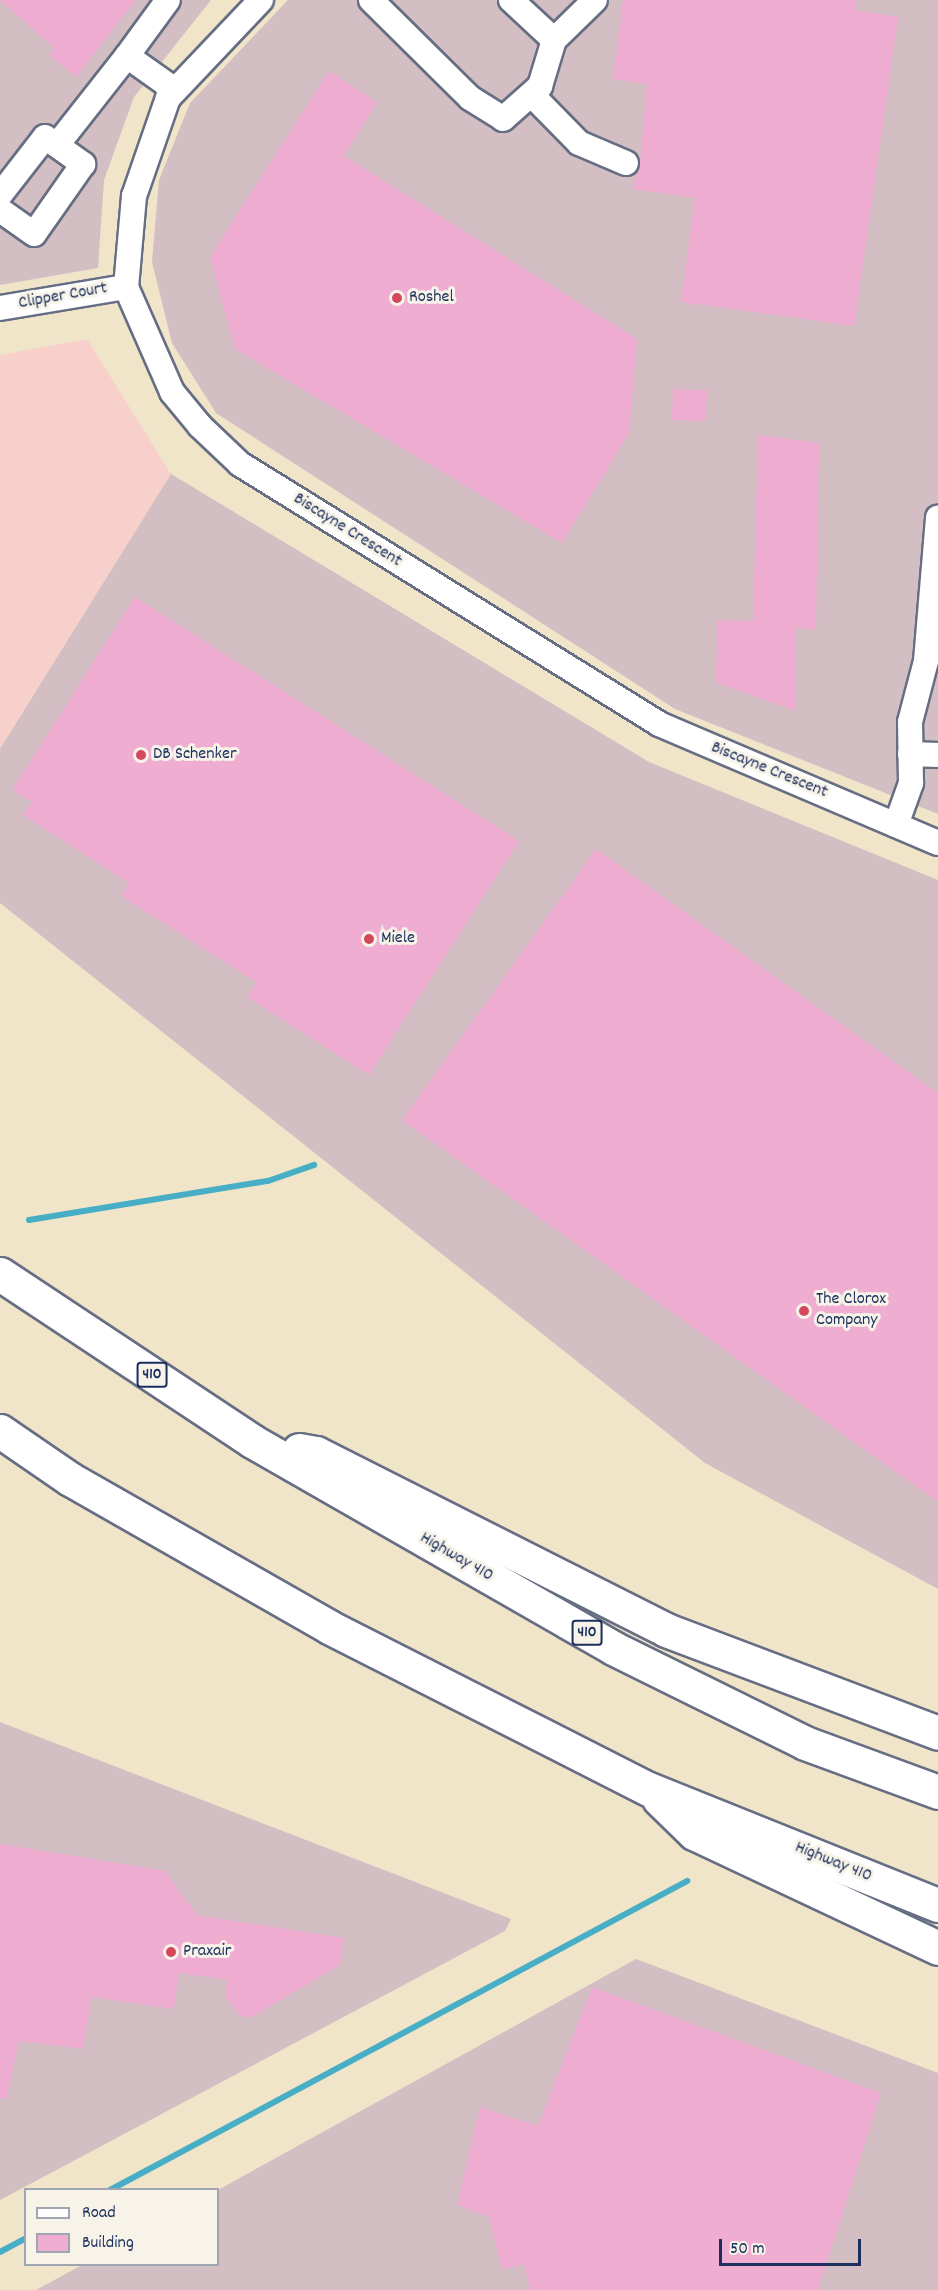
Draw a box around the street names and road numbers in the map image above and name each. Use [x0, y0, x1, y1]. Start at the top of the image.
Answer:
street label: Clipper Court [17, 279, 109, 315]
street label: Biscayne Crescent [289, 489, 405, 573]
street label: Biscayne Crescent [708, 738, 830, 804]
road number: 410 [136, 1362, 168, 1388]
street label: Highway 410 [415, 1528, 497, 1588]
road number: 410 [570, 1620, 604, 1646]
street label: Highway 410 [791, 1838, 875, 1888]

